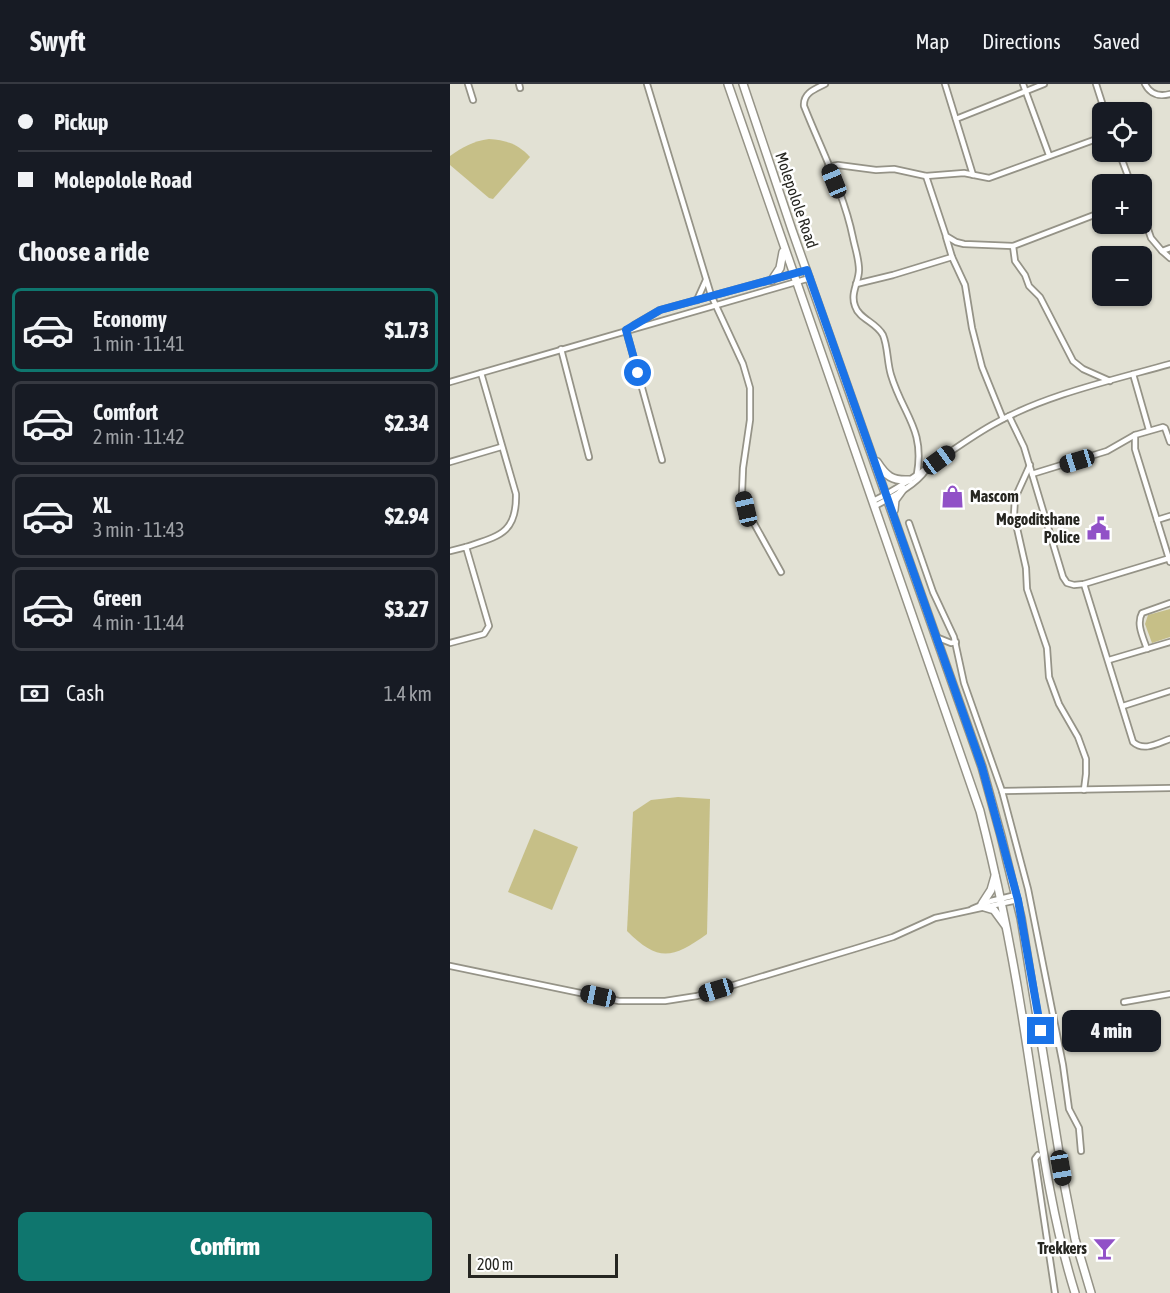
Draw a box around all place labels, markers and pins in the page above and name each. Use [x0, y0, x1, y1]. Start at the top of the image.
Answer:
shop icon: Mascom [939, 483, 965, 509]
place label: Mascom [970, 487, 1019, 505]
place label: Mogoditshane Police [996, 510, 1080, 546]
public building icon: Mogoditshane Police [1085, 515, 1111, 541]
bar icon: Trekkers [1092, 1235, 1118, 1261]
place label: Trekkers [1038, 1239, 1087, 1257]

